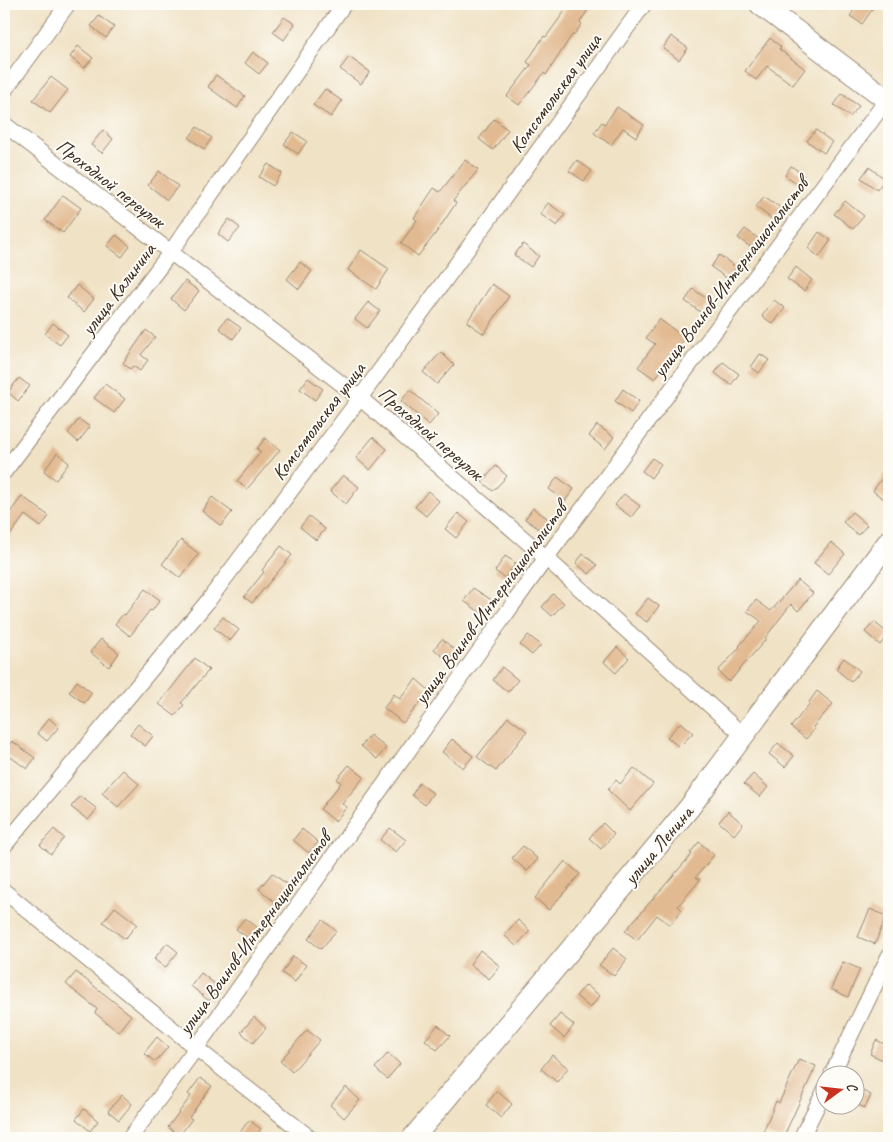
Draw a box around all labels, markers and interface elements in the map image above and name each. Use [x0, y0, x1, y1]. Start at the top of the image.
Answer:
street label: Комсомольская улица [504, 27, 608, 158]
street label: Проходной переулок [51, 133, 171, 235]
street label: улица Воинов-Интернационалистов [646, 168, 817, 383]
street label: улица Калинина [75, 237, 162, 341]
street label: Комсомольская улица [266, 356, 372, 485]
street label: Проходной переулок [373, 381, 490, 487]
street label: улица Воинов-Интернационалистов [408, 493, 575, 710]
street label: улица Ленина [618, 799, 700, 891]
street label: улица Воинов-Интернационалистов [172, 823, 339, 1040]
north arrow [816, 1064, 866, 1114]
text: С [843, 1081, 862, 1094]

